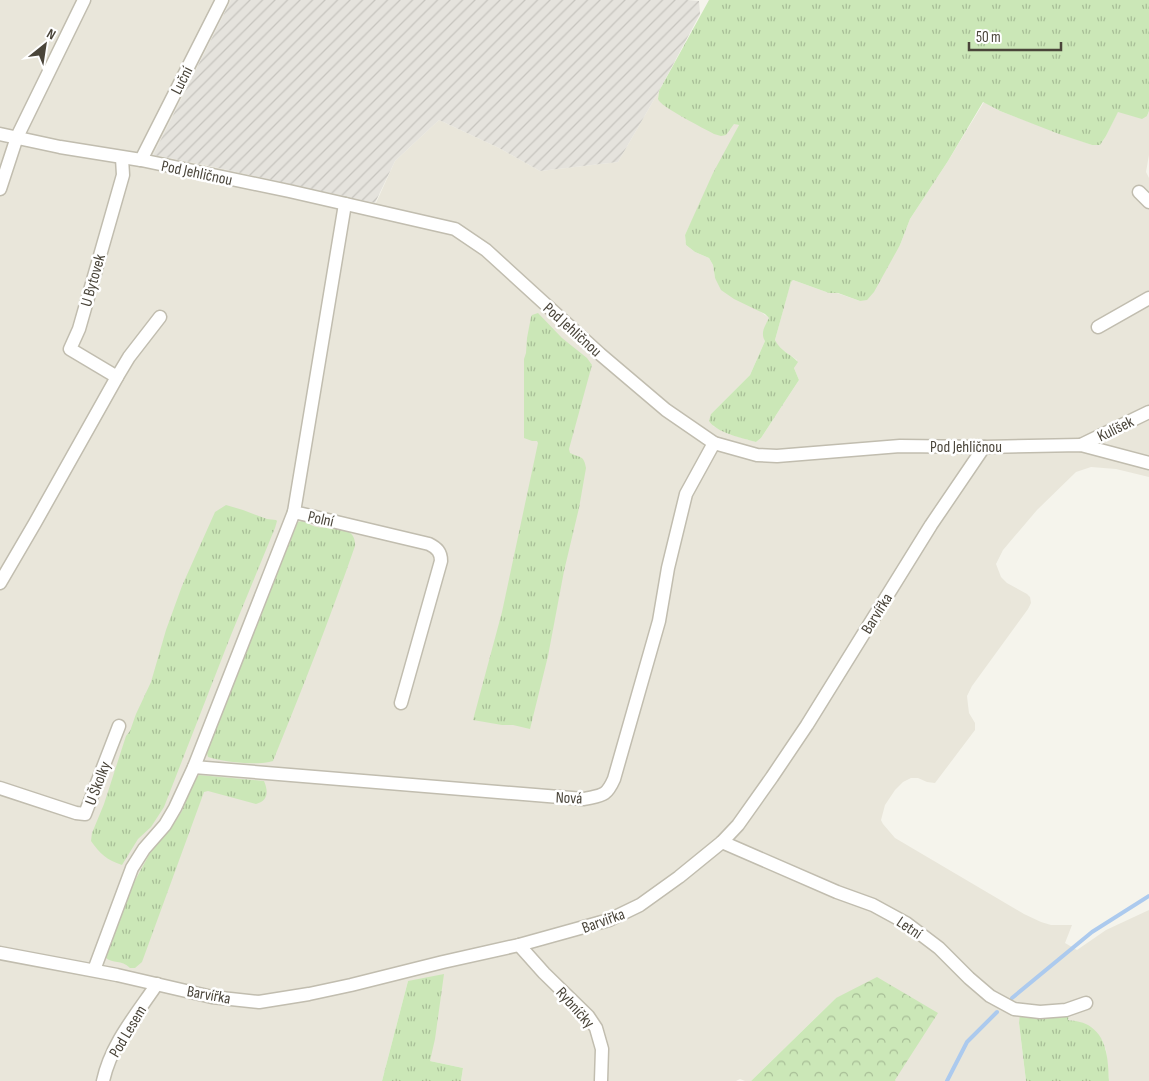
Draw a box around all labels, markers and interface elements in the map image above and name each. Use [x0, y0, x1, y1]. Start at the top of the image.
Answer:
north arrow [20, 20, 70, 70]
scale bar [969, 20, 1062, 52]
text: N [44, 25, 59, 43]
text: 50 m [976, 28, 1001, 47]
street label: Luční [167, 64, 197, 98]
street label: Pod Jehličnou [160, 157, 234, 190]
street label: U Bytovek [77, 252, 110, 309]
street label: Pod Jehličnou [539, 299, 605, 361]
street label: Kulíšek [1094, 412, 1137, 446]
street label: Pod Jehličnou [930, 438, 1002, 457]
street label: Polní [306, 507, 336, 532]
street label: Barvířka [858, 590, 897, 638]
street label: U Školky [81, 759, 115, 808]
street label: Nová [555, 789, 583, 808]
street label: Barvířka [580, 905, 627, 938]
street label: Letní [893, 913, 926, 944]
street label: Barvířka [185, 982, 232, 1009]
street label: Rybníčky [552, 984, 598, 1032]
street label: Pod Lesem [105, 1002, 151, 1061]

